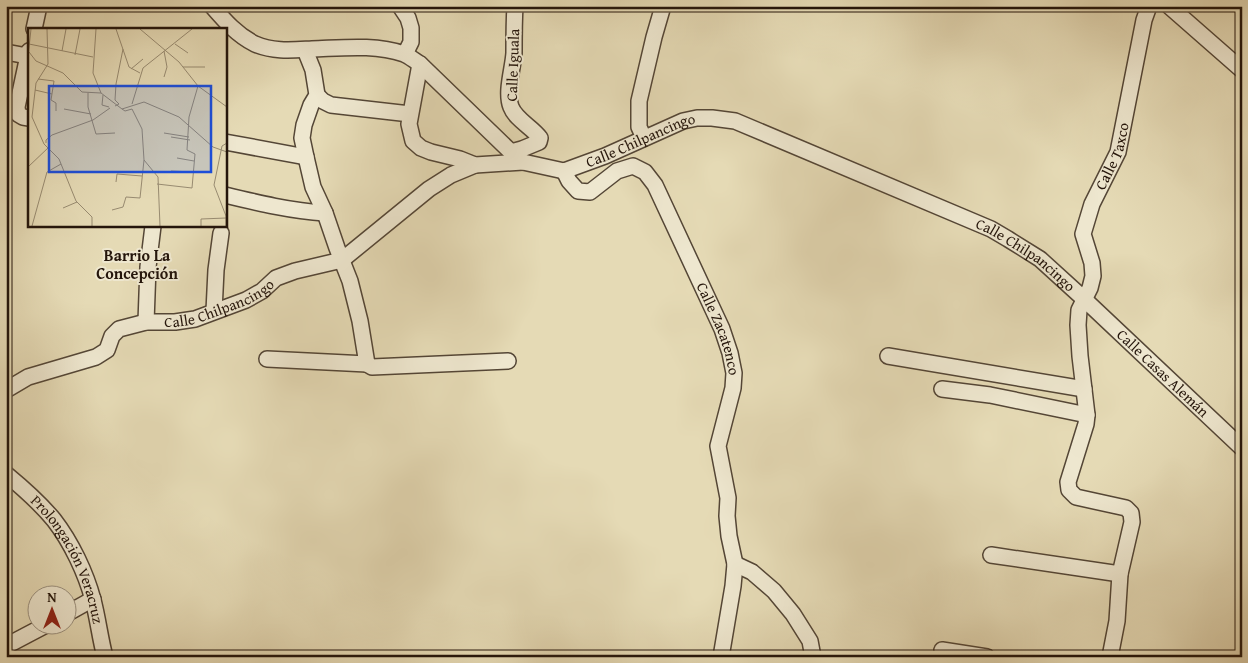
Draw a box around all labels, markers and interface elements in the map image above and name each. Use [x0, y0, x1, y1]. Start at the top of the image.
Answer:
inset map [28, 28, 226, 226]
street label: Calle Iguala [501, 28, 524, 102]
street label: Calle Chilpancingo [583, 108, 697, 172]
street label: Calle Taxco [1090, 120, 1134, 193]
street label: Calle Chilpancingo [973, 213, 1080, 296]
district label: Barrio La Concepción [96, 243, 178, 285]
street label: Calle Chilpancingo [164, 274, 279, 332]
street label: Calle Zacatenco [692, 279, 745, 377]
street label: Calle Casas Alemán [1112, 324, 1214, 422]
street label: Prolongación Veracruz [26, 490, 109, 625]
north arrow [28, 586, 78, 636]
text: N [47, 587, 57, 607]

